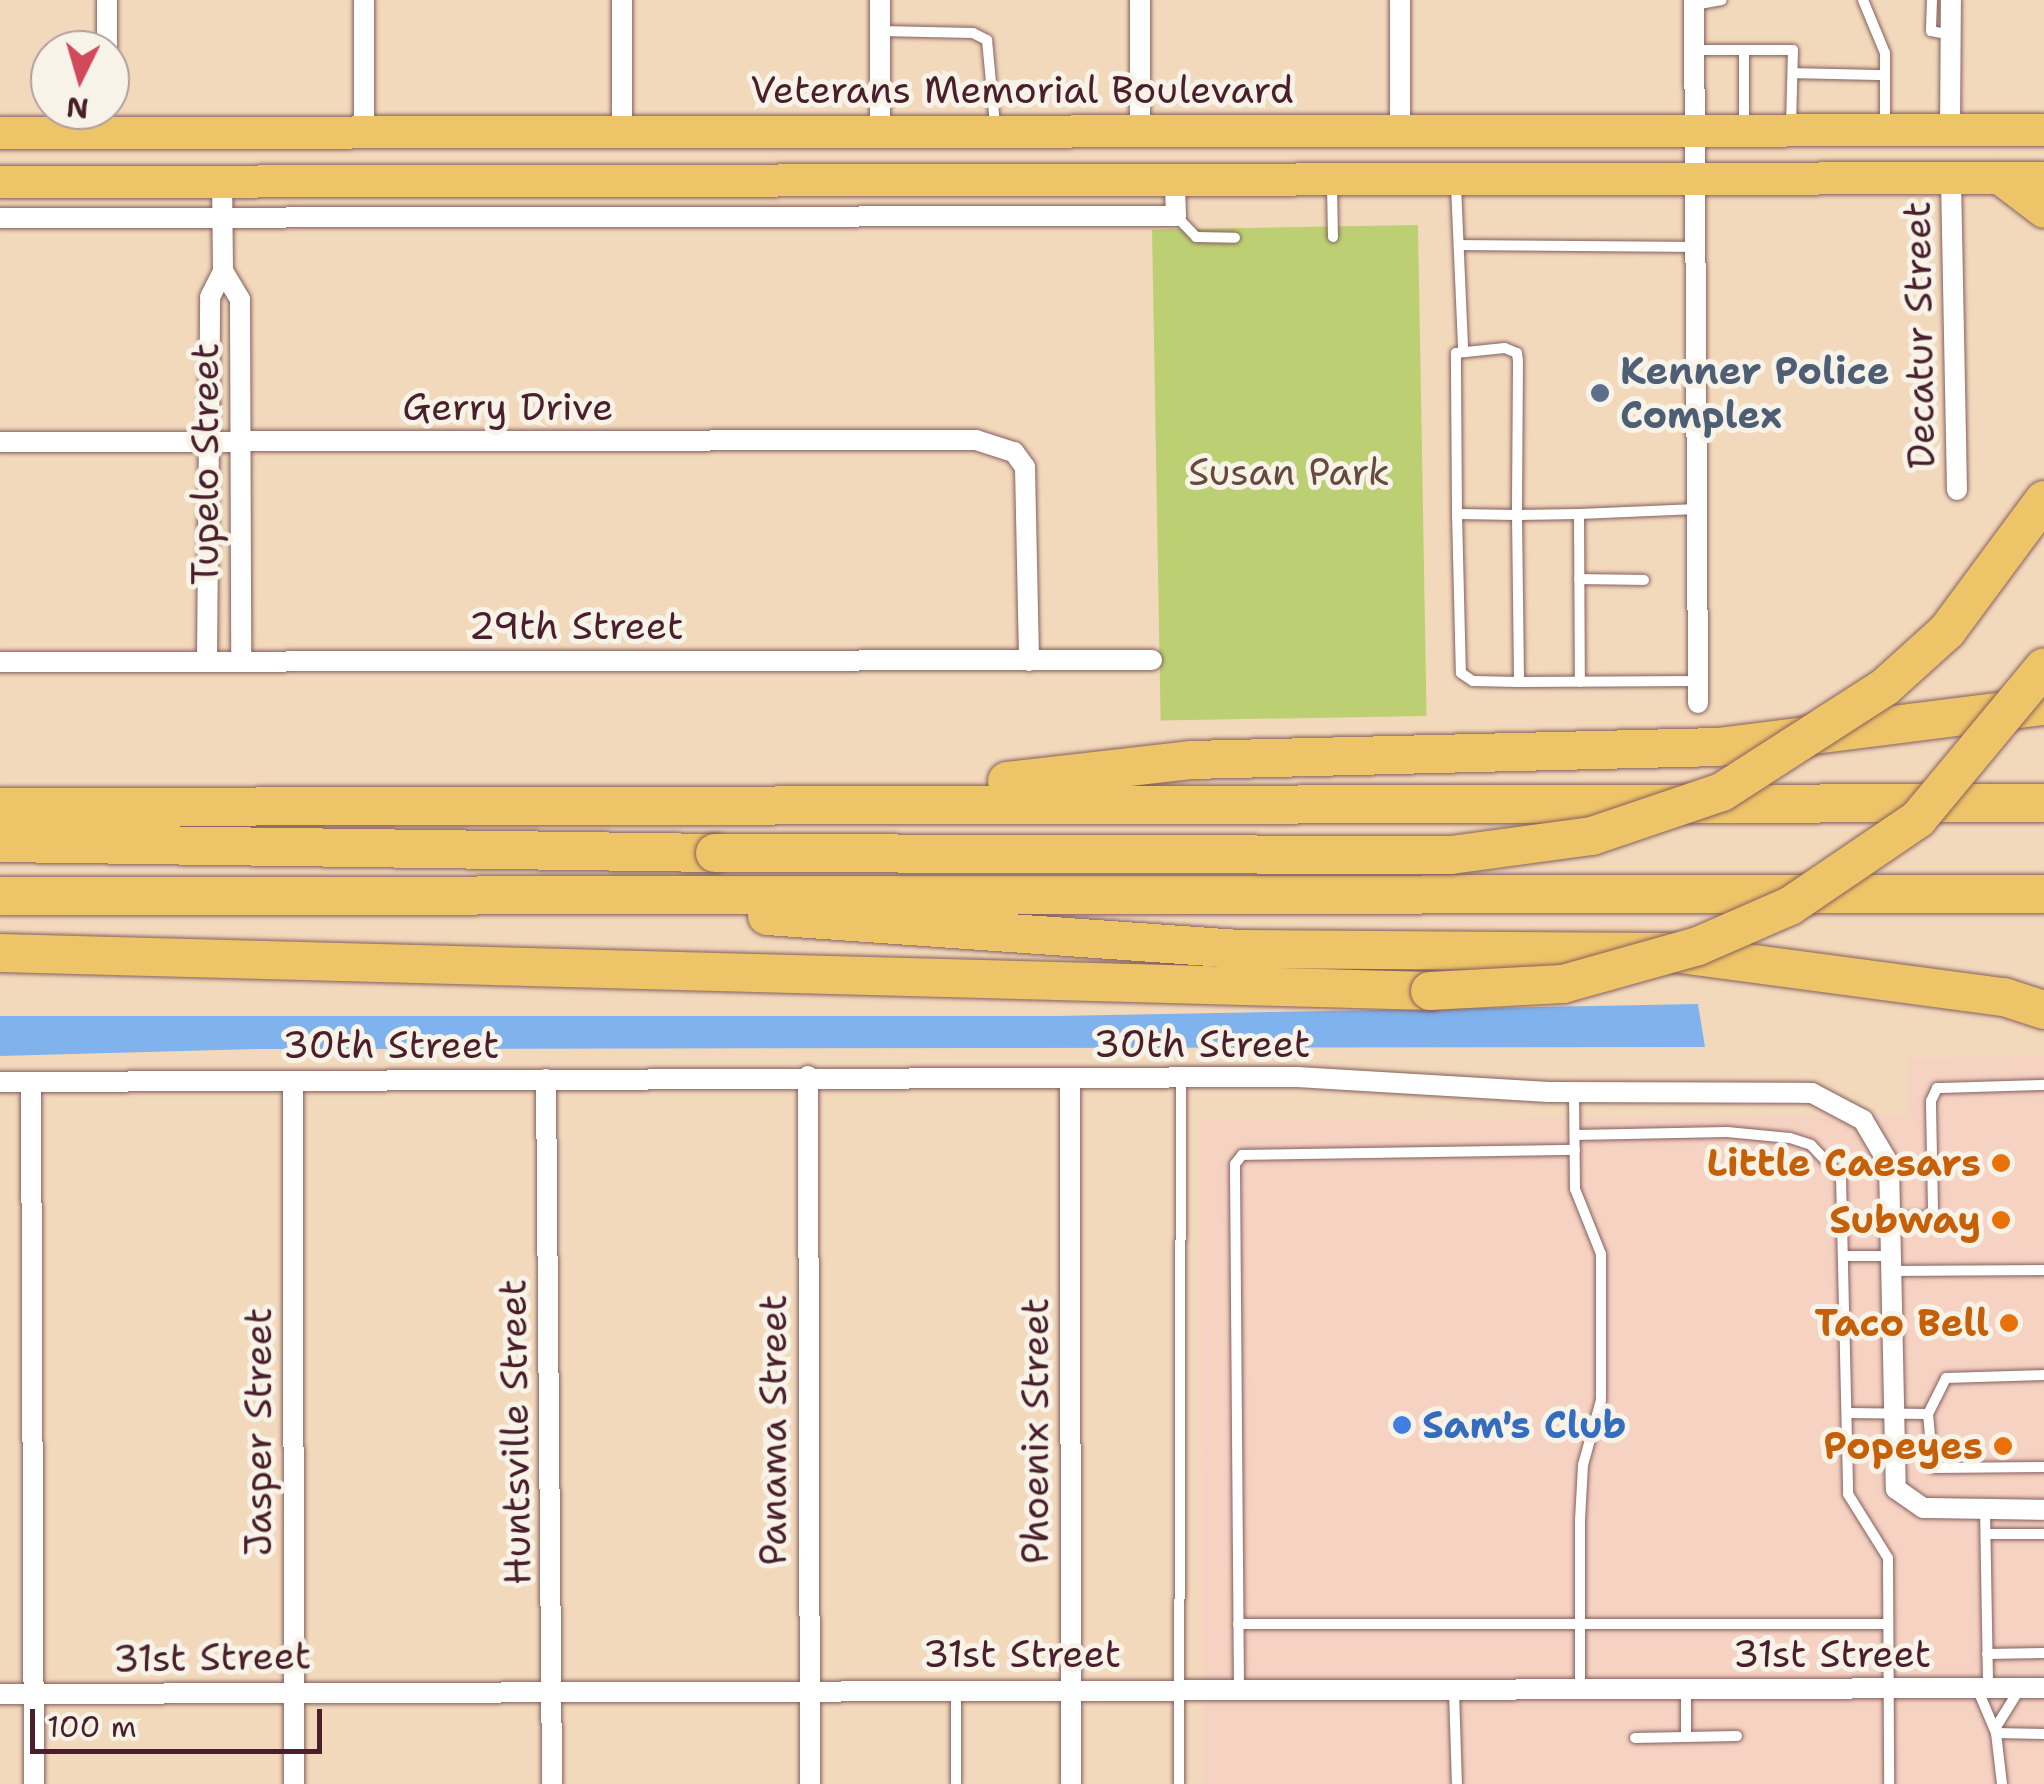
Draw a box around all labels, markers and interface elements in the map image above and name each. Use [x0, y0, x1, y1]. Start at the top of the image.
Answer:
north arrow [30, 30, 130, 130]
street label: Veterans Memorial Boulevard [750, 67, 1294, 113]
text: N [65, 88, 90, 128]
street label: Decatur Street [1894, 201, 1944, 469]
street label: Tupelo Street [182, 343, 228, 585]
place label: Kenner Police Complex [1620, 348, 1889, 438]
marker: Kenner Police Complex [1589, 382, 1611, 404]
street label: Gerry Drive [402, 384, 614, 430]
park label: Susan Park [1188, 449, 1390, 495]
street label: 29th Street [468, 603, 684, 649]
street label: 30th Street [1094, 1021, 1310, 1067]
street label: 30th Street [283, 1022, 499, 1068]
place label: Little Caesars [1707, 1140, 1981, 1186]
marker: Little Caesars [1990, 1152, 2012, 1174]
place label: Subway [1829, 1197, 1981, 1243]
marker: Subway [1990, 1209, 2012, 1231]
street label: Huntsville Street [490, 1279, 540, 1585]
street label: Panama Street [750, 1294, 796, 1566]
street label: Phoenix Street [1012, 1298, 1058, 1564]
place label: Taco Bell [1814, 1300, 1989, 1346]
street label: Jasper Street [235, 1307, 281, 1557]
marker: Taco Bell [1998, 1312, 2020, 1334]
place label: Sam's Club [1422, 1402, 1627, 1448]
marker: Sam's Club [1391, 1414, 1413, 1436]
place label: Popeyes [1823, 1423, 1983, 1469]
marker: Popeyes [1992, 1435, 2014, 1457]
street label: 31st Street [923, 1631, 1121, 1677]
street label: 31st Street [1733, 1631, 1931, 1677]
street label: 31st Street [112, 1632, 312, 1682]
scale bar [35, 1689, 328, 1751]
text: 100 m [47, 1706, 137, 1747]

